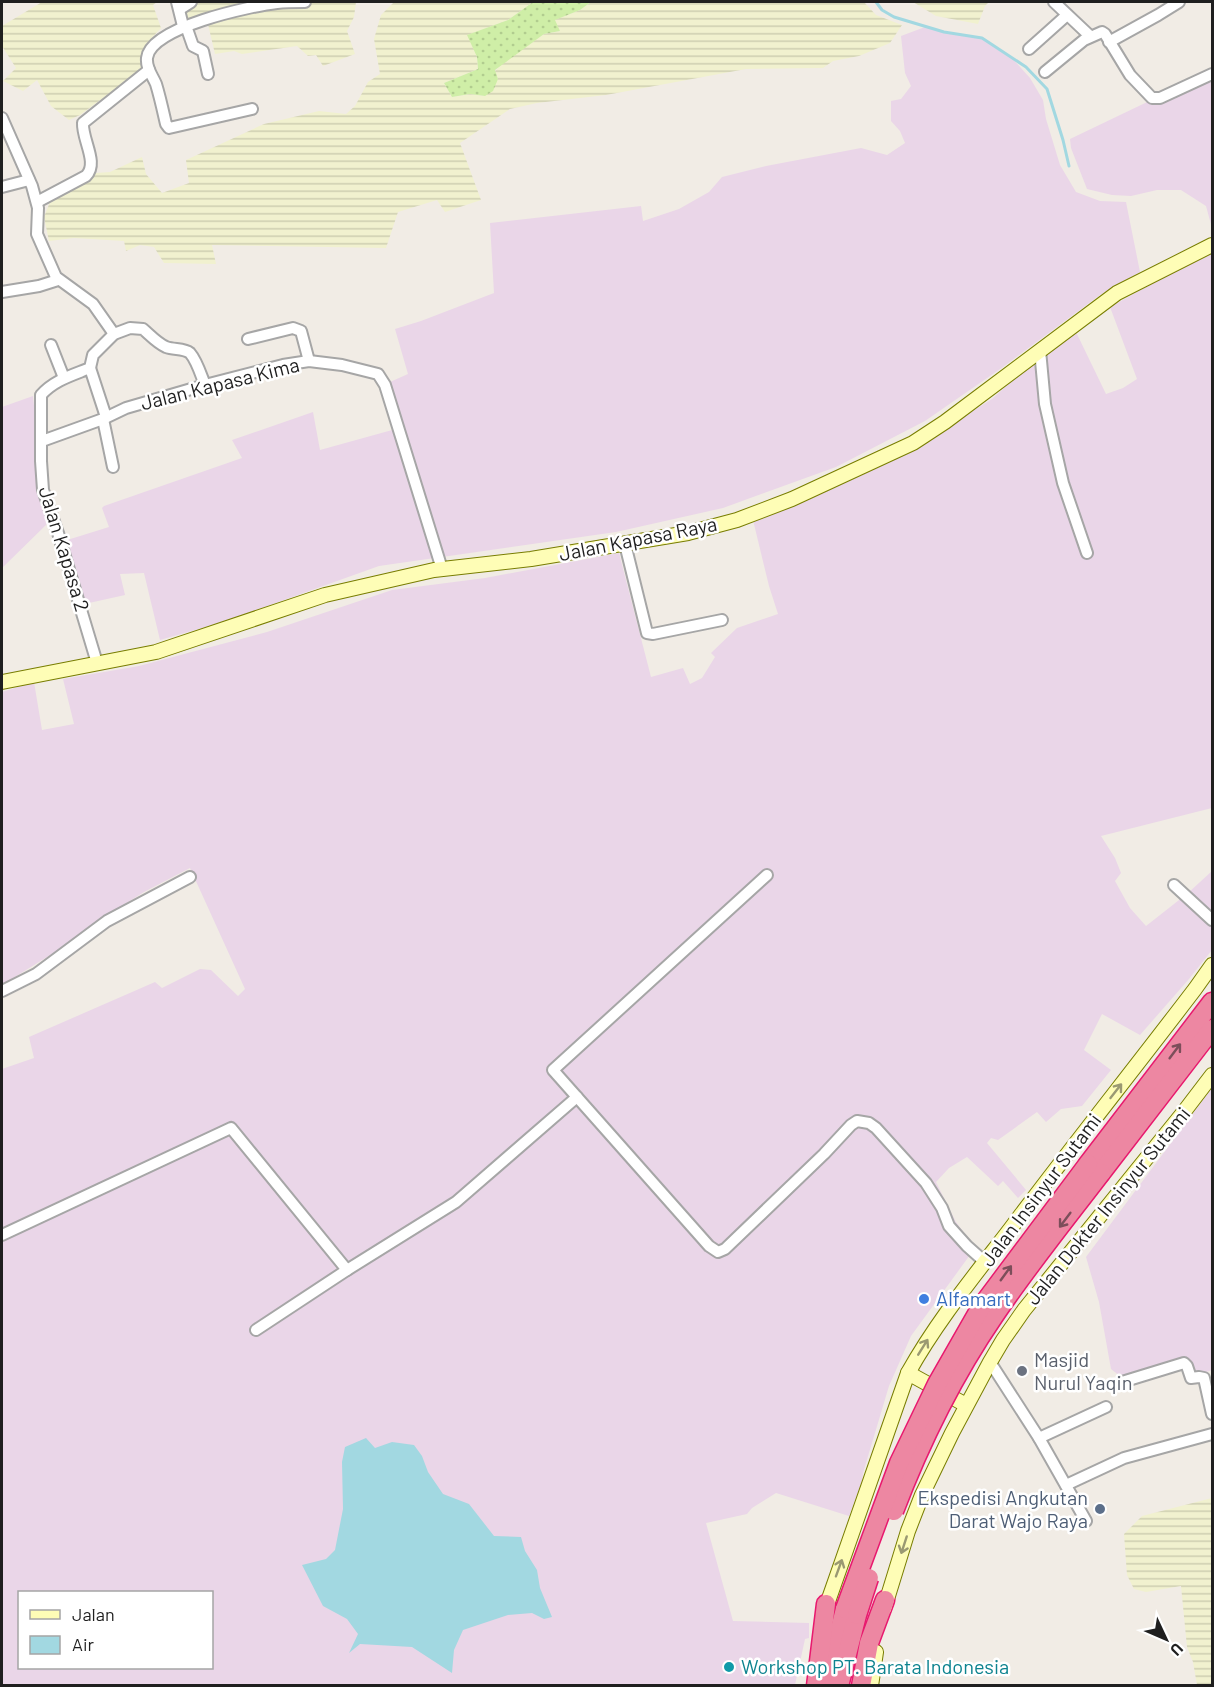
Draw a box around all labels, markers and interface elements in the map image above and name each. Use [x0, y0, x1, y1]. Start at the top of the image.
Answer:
street label: Jalan Kapasa Kima [138, 352, 302, 414]
street label: Jalan Kapasa 2 [35, 483, 95, 614]
street label: Jalan Kapasa Raya [557, 511, 719, 565]
one-way arrow [1168, 1043, 1181, 1059]
one-way arrow [1110, 1083, 1123, 1099]
street label: Jalan Dokter Insinyur Sutami [1020, 1102, 1194, 1309]
street label: Jalan Insinyur Sutami [975, 1108, 1106, 1271]
one-way arrow [1059, 1212, 1072, 1228]
one-way arrow [1000, 1266, 1012, 1282]
place label: Alfamart [936, 1286, 1011, 1310]
marker: Alfamart [917, 1292, 931, 1306]
one-way arrow [917, 1339, 930, 1356]
place label: Masjid Nurul Yaqin [1034, 1347, 1132, 1394]
marker: Masjid Nurul Yaqin [1015, 1364, 1029, 1378]
place label: Ekspedisi Angkutan Darat Wajo Raya [917, 1485, 1088, 1532]
marker: Ekspedisi Angkutan Darat Wajo Raya [1093, 1502, 1107, 1516]
one-way arrow [897, 1535, 908, 1554]
one-way arrow [834, 1559, 845, 1578]
legend [18, 1591, 213, 1669]
text: Jalan [72, 1603, 115, 1625]
north arrow [1136, 1609, 1196, 1669]
text: Air [72, 1633, 95, 1655]
text: U [1167, 1640, 1187, 1660]
place label: Workshop PT. Barata Indonesia [741, 1654, 1009, 1678]
marker: Workshop PT. Barata Indonesia [722, 1660, 736, 1674]

